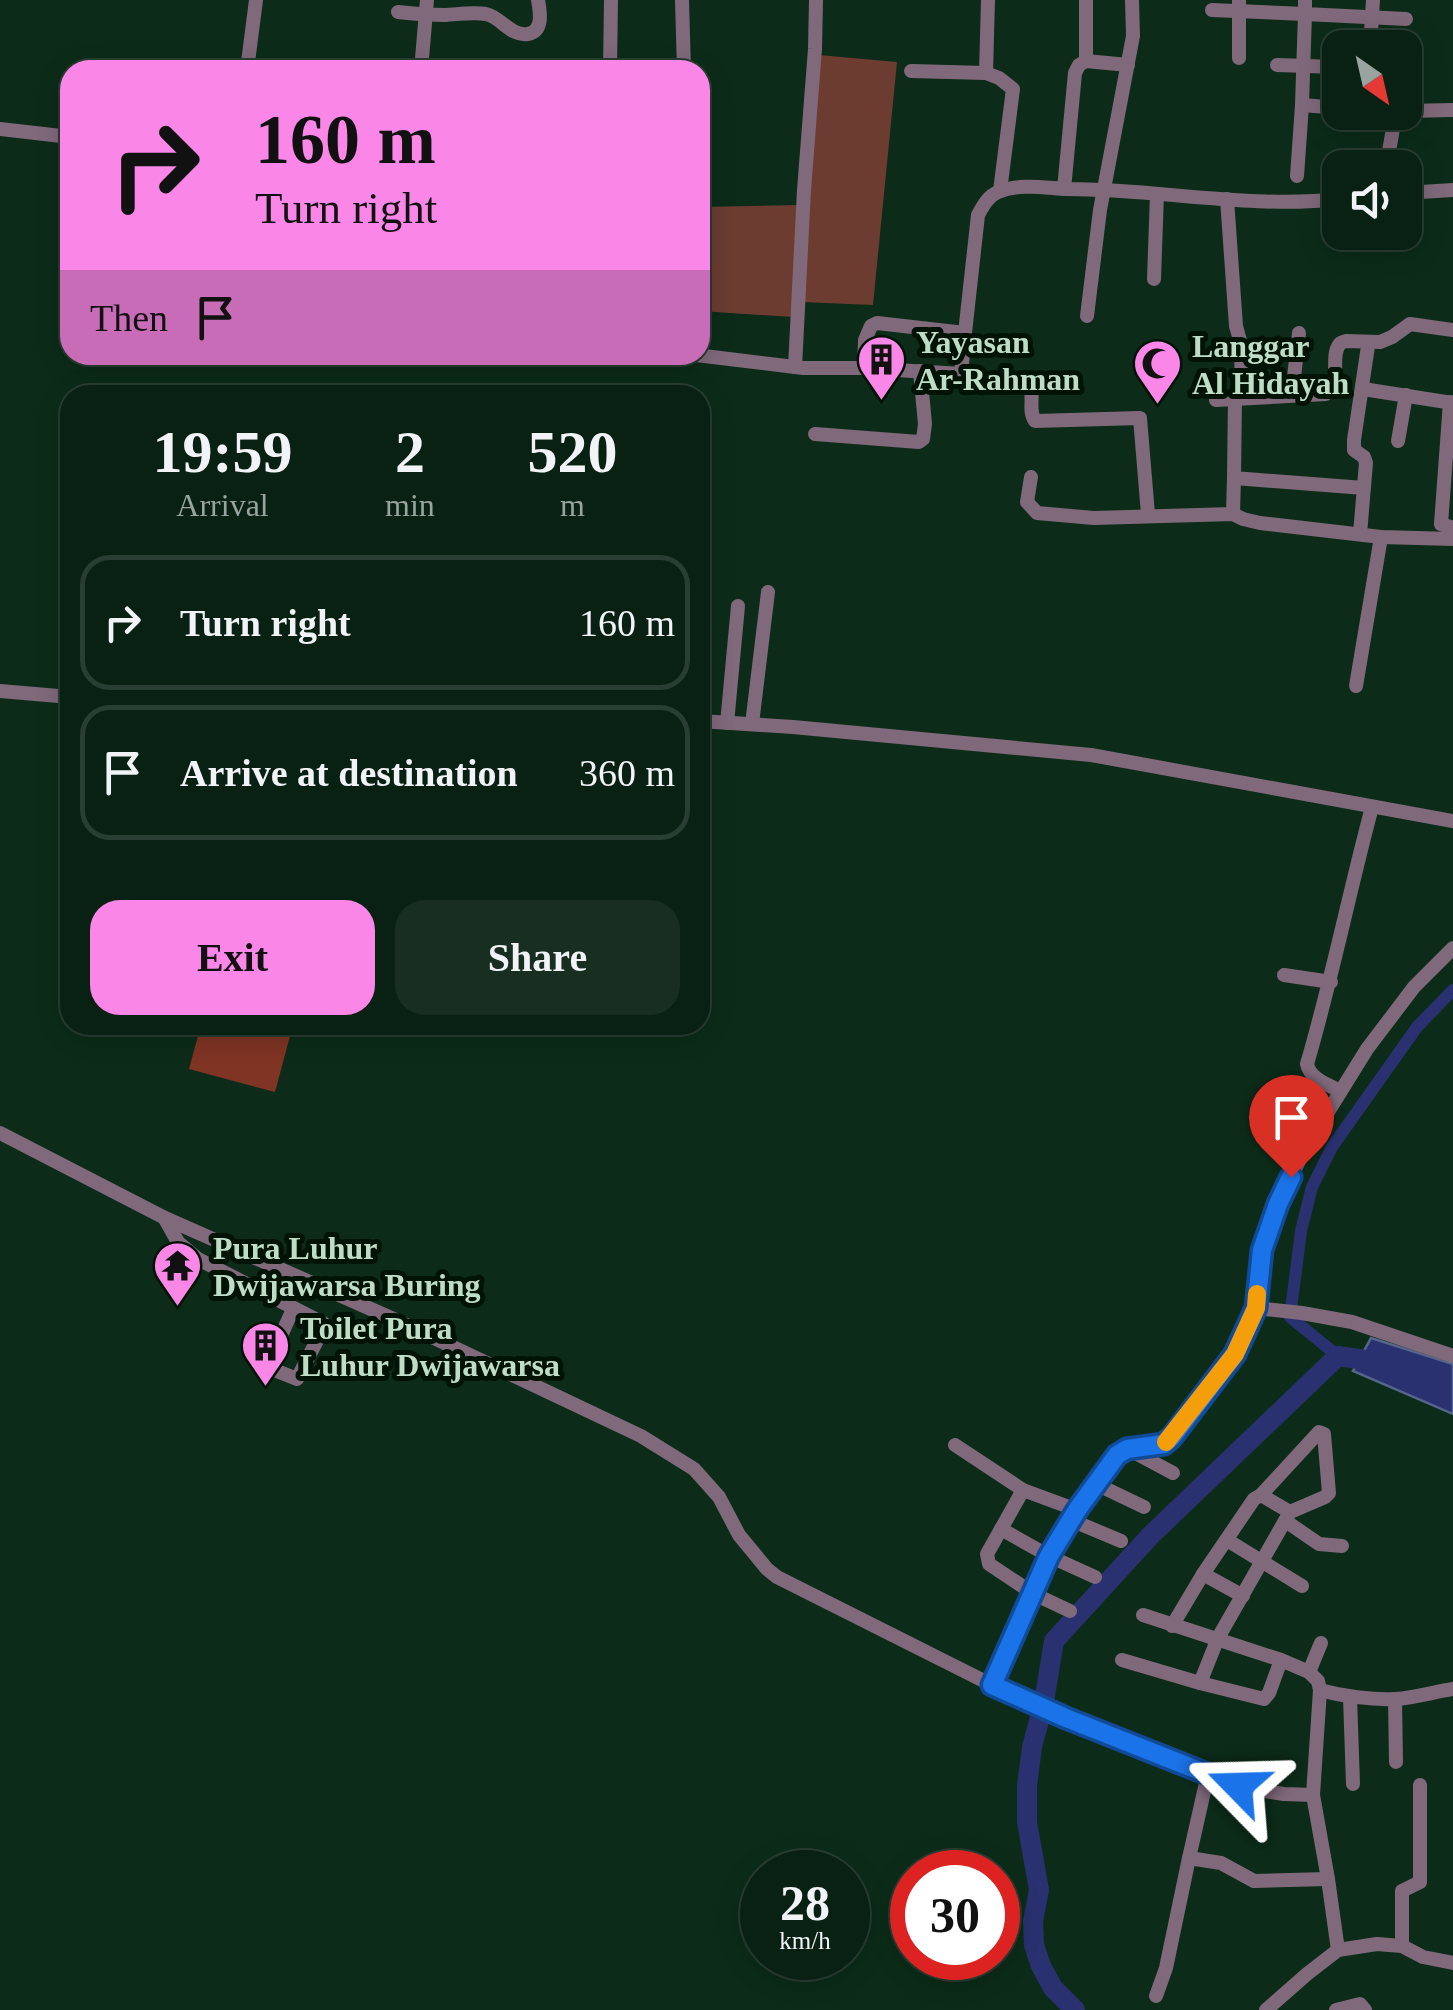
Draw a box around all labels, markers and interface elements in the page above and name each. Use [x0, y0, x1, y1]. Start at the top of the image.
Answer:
north arrow [1322, 30, 1422, 130]
map controls [1322, 30, 1422, 250]
icon: right [90, 100, 220, 230]
text: 160 m [255, 101, 436, 178]
button: sound [1322, 150, 1422, 250]
text: Turn right [255, 183, 437, 233]
icon: arrive [188, 290, 243, 345]
text: Then [90, 297, 168, 339]
place label: Yayasan Ar-Rahman [916, 324, 1080, 397]
place label: Langgar Al Hidayah [1192, 328, 1350, 401]
building icon: Yayasan Ar-Rahman [855, 334, 907, 402]
mosque icon: Langgar Al Hidayah [1131, 338, 1183, 406]
text: 19:59 [153, 419, 293, 485]
text: 2 [395, 419, 425, 485]
text: 520 [527, 419, 617, 485]
text: Arrival [176, 487, 269, 523]
text: min [385, 487, 435, 523]
text: m [560, 487, 585, 523]
icon: right [95, 595, 150, 650]
text: Turn right [180, 602, 351, 644]
text: 160 m [579, 602, 675, 644]
icon: arrive [95, 745, 150, 800]
text: Arrive at destination [180, 752, 518, 794]
text: 360 m [579, 752, 675, 794]
button: Exit [90, 900, 375, 1015]
button: Share [395, 900, 680, 1015]
pin [1249, 1075, 1334, 1178]
icon: arrive [1264, 1090, 1319, 1145]
place label: Pura Luhur Dwijawarsa Buring [213, 1230, 481, 1303]
temple icon: Pura Luhur Dwijawarsa Buring [152, 1240, 204, 1308]
place label: Toilet Pura Luhur Dwijawarsa [300, 1310, 560, 1383]
building icon: Toilet Pura Luhur Dwijawarsa [239, 1320, 291, 1388]
position arrow [1186, 1734, 1290, 1838]
speed limit sign: 30 [890, 1850, 1020, 1980]
text: 28 [780, 1875, 830, 1931]
text: km/h [779, 1927, 831, 1954]

